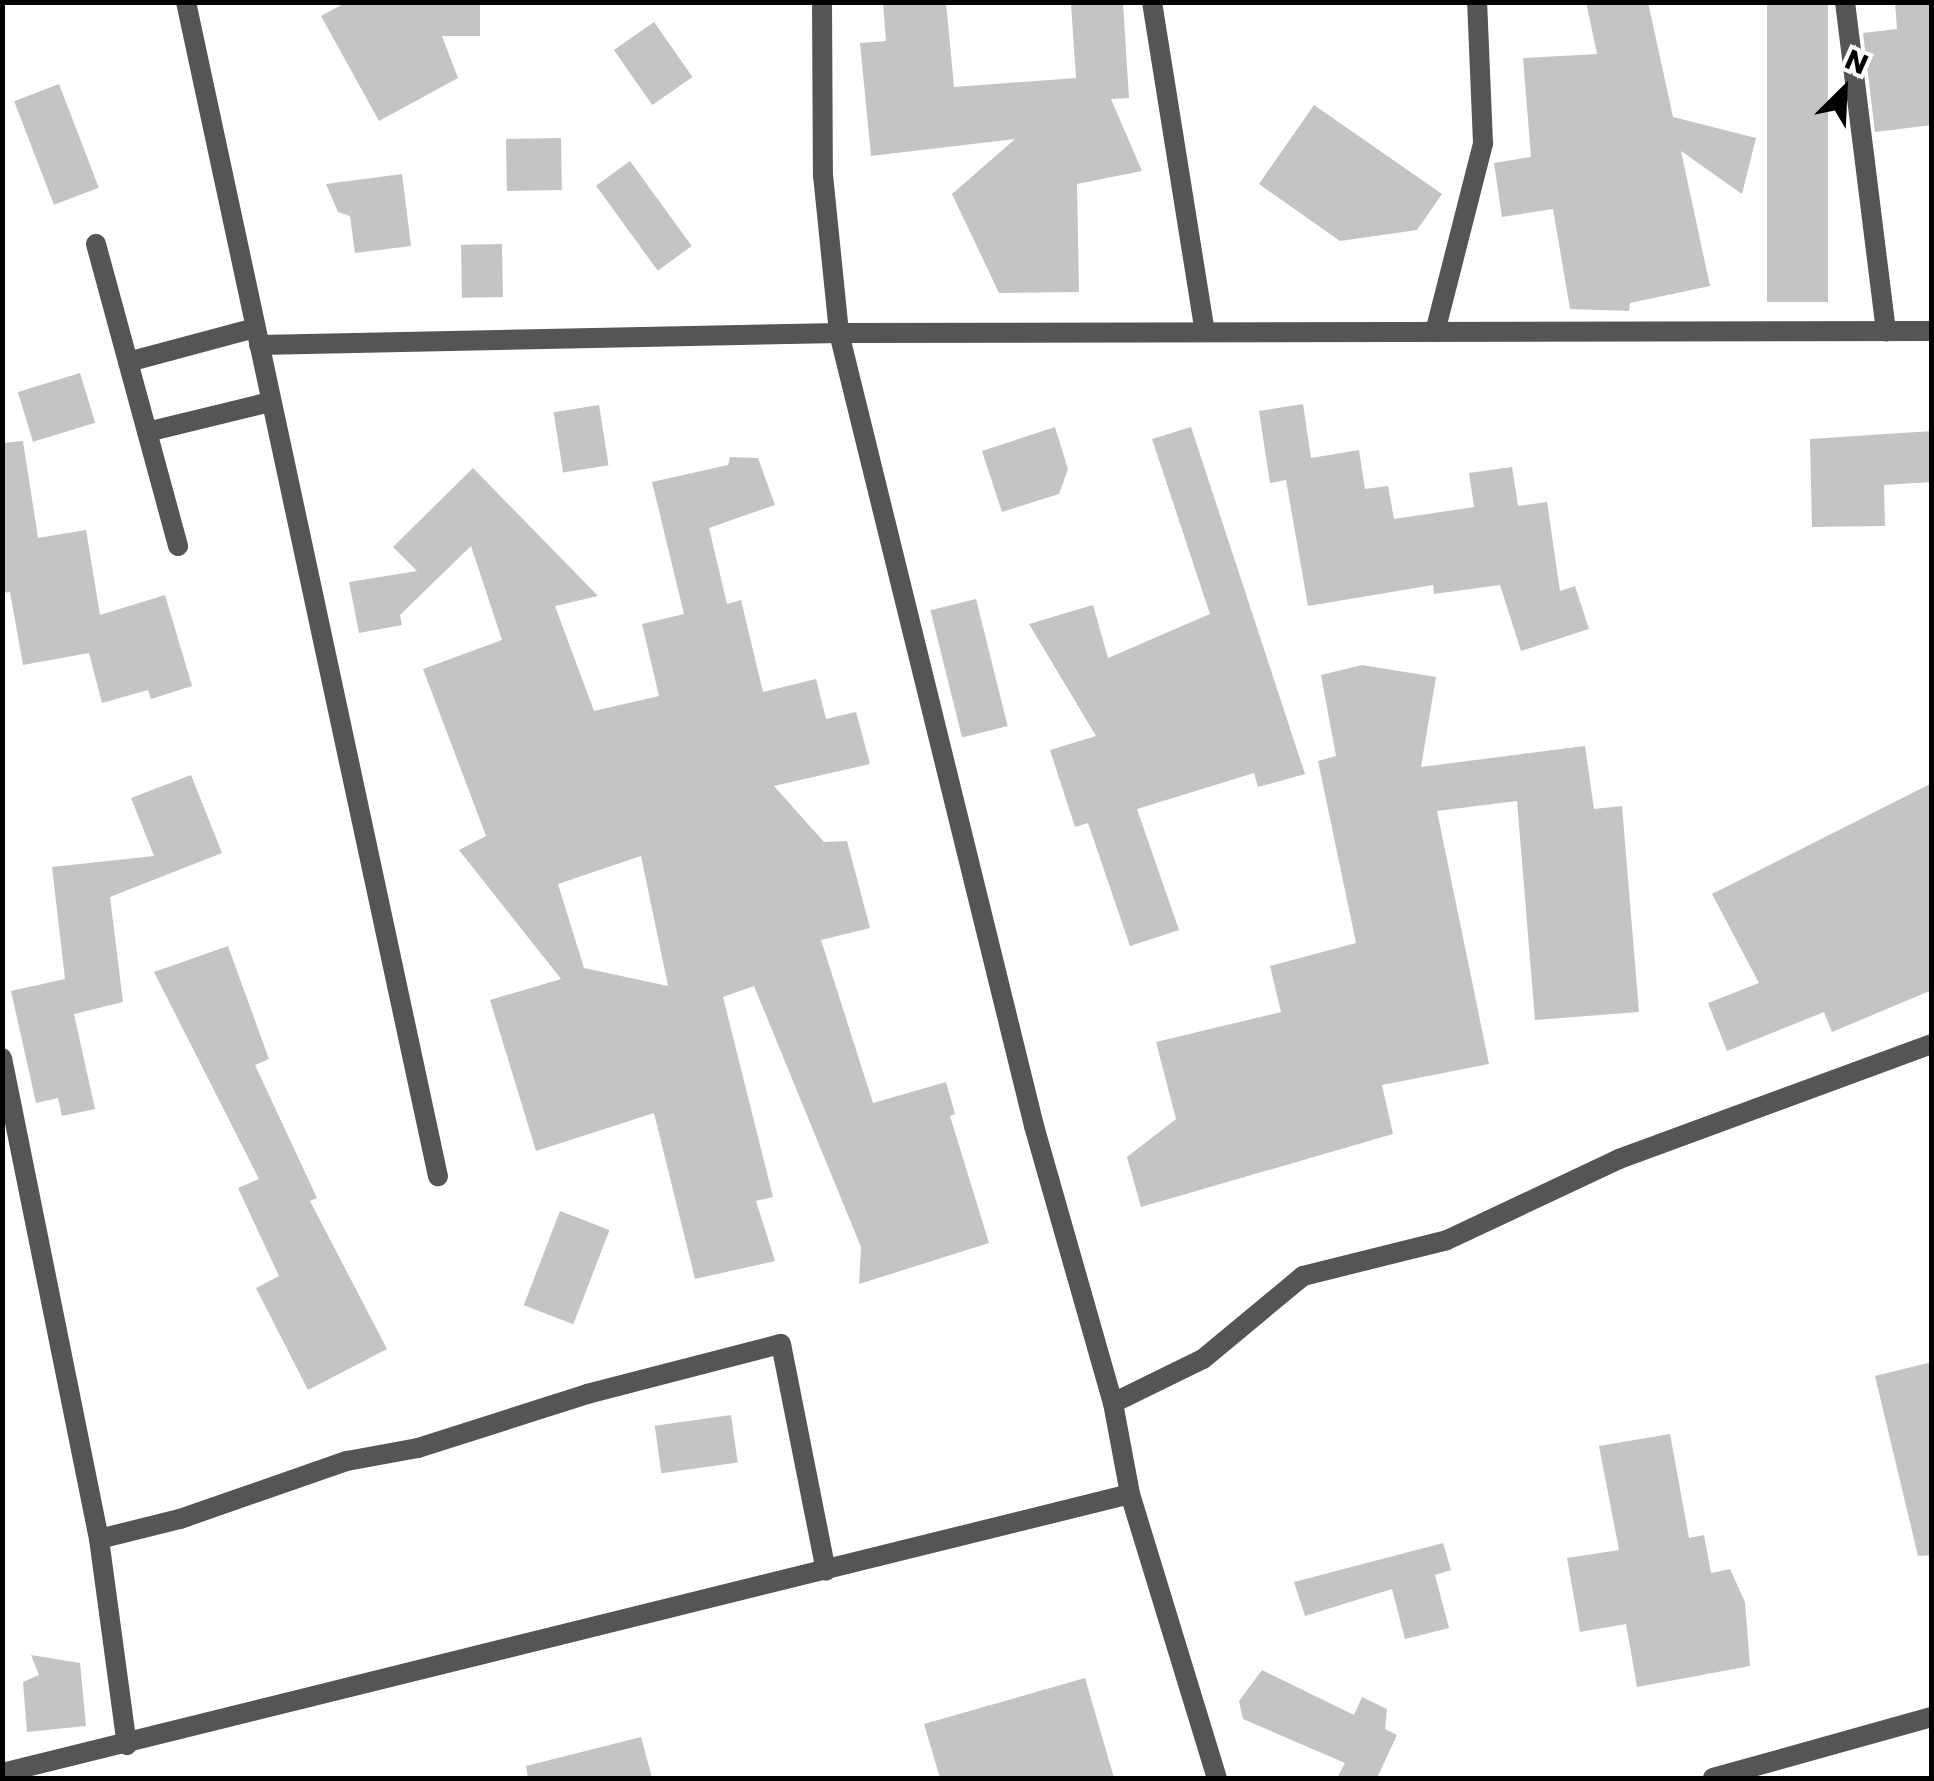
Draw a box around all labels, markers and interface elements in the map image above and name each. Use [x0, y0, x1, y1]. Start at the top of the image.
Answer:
north arrow [1794, 40, 1894, 140]
text: N [1839, 40, 1874, 84]

